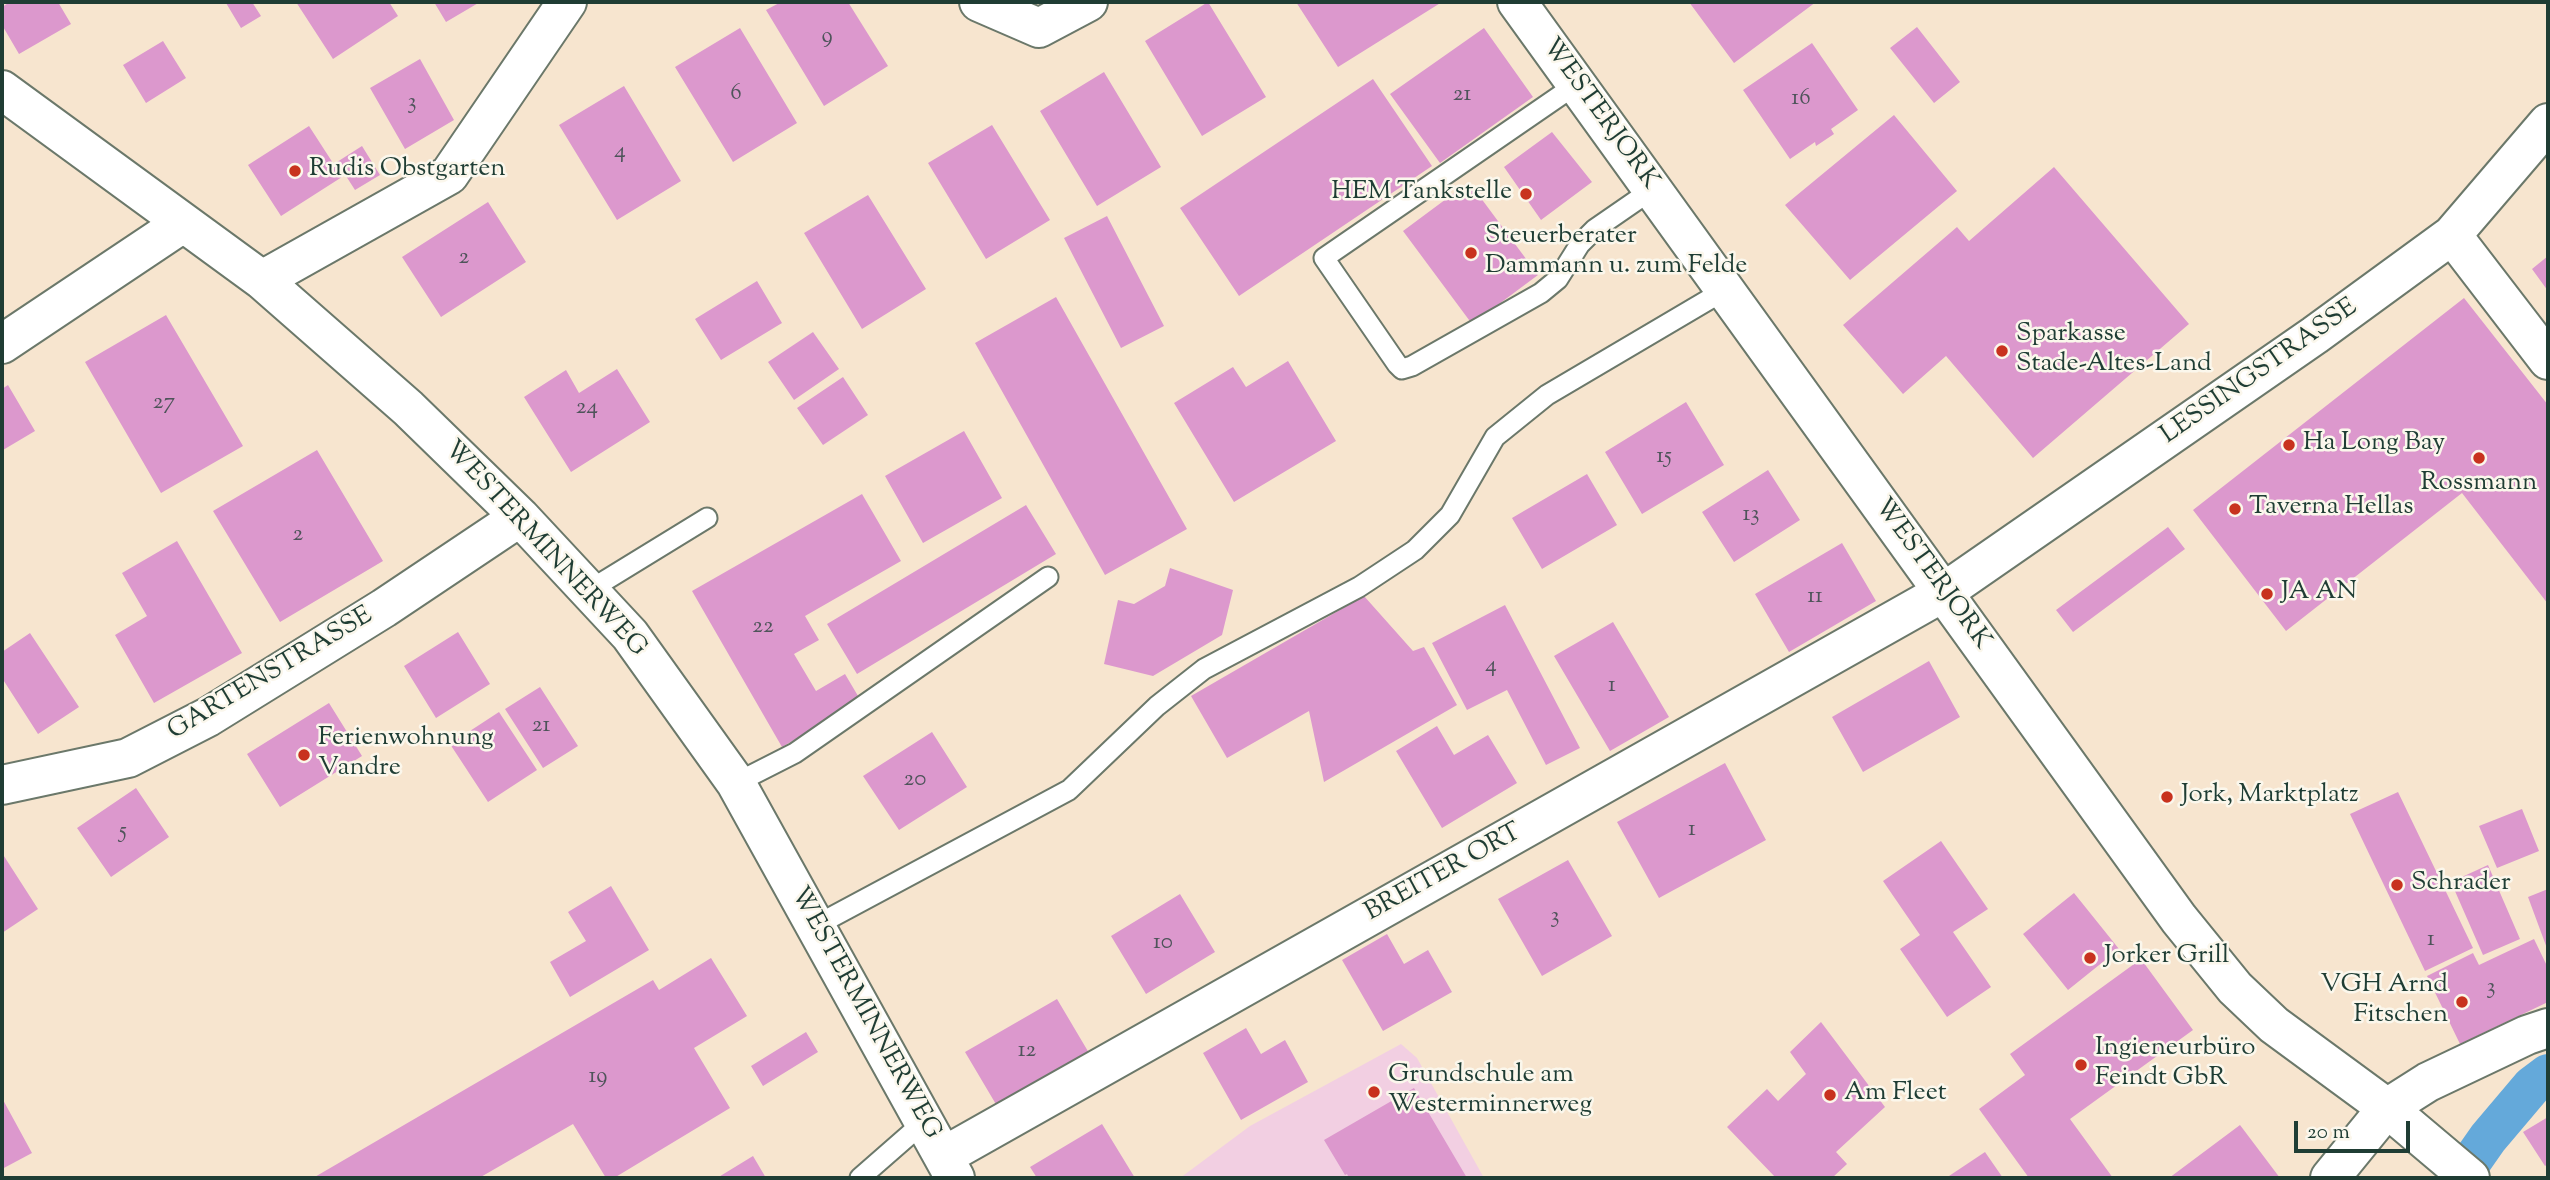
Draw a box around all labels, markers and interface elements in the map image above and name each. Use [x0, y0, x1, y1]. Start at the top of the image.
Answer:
house number: 9 [821, 24, 833, 52]
street label: WESTERJORK [1534, 33, 1664, 197]
house number: 6 [730, 81, 742, 109]
house number: 21 [1453, 82, 1471, 110]
house number: 16 [1791, 86, 1811, 114]
house number: 3 [407, 90, 417, 118]
house number: 4 [614, 139, 626, 167]
place label: Rudis Obstgarten [309, 155, 506, 187]
marker: Rudis Obstgarten [287, 163, 303, 179]
place label: HEM Tankstelle [1331, 178, 1512, 210]
marker: HEM Tankstelle [1518, 186, 1534, 202]
place label: Steuerberater Dammann u. zum Felde [1485, 222, 1747, 284]
house number: 2 [459, 245, 469, 273]
marker: Steuerberater Dammann u. zum Felde [1463, 245, 1479, 261]
street label: LESSINGSTRASSE [2156, 293, 2364, 453]
place label: Sparkasse Stade-Altes-Land [2016, 320, 2212, 382]
marker: Sparkasse Stade-Altes-Land [1994, 343, 2010, 359]
house number: 27 [153, 390, 175, 418]
house number: 24 [576, 395, 598, 423]
place label: Ha Long Bay [2303, 429, 2445, 461]
street label: WESTERMINNERWEG [436, 436, 652, 664]
marker: Ha Long Bay [2281, 437, 2297, 453]
house number: 15 [1656, 444, 1672, 472]
marker: Rossmann [2471, 450, 2487, 466]
place label: Rossmann [2421, 469, 2537, 501]
street label: WESTERJORK [1866, 493, 1996, 657]
place label: Taverna Hellas [2249, 493, 2413, 525]
marker: Taverna Hellas [2227, 501, 2243, 517]
house number: 13 [1742, 502, 1760, 530]
house number: 2 [293, 522, 303, 550]
place label: JA AN [2281, 578, 2357, 610]
house number: 11 [1807, 584, 1823, 612]
marker: JA AN [2259, 586, 2275, 602]
street label: GARTENSTRASSE [163, 602, 379, 748]
house number: 22 [752, 614, 774, 642]
house number: 4 [1485, 653, 1497, 681]
house number: 1 [1608, 673, 1616, 701]
house number: 21 [532, 713, 550, 741]
place label: Ferienwohnung Vandre [318, 724, 494, 786]
marker: Ferienwohnung Vandre [296, 747, 312, 763]
house number: 20 [904, 767, 926, 795]
place label: Jork, Marktplatz [2181, 781, 2359, 813]
marker: Jork, Marktplatz [2159, 789, 2175, 805]
house number: 1 [1688, 817, 1696, 845]
street label: BREITER ORT [1360, 818, 1528, 930]
house number: 5 [119, 819, 127, 847]
place label: Schrader [2411, 869, 2511, 901]
marker: Schrader [2389, 877, 2405, 893]
street label: WESTERMINNERWEG [782, 882, 946, 1146]
house number: 3 [1550, 904, 1560, 932]
house number: 1 [2427, 927, 2435, 955]
house number: 10 [1153, 930, 1173, 958]
place label: Jorker Grill [2104, 942, 2229, 974]
marker: Jorker Grill [2082, 950, 2098, 966]
place label: VGH Arnd Fitschen [2320, 971, 2448, 1032]
house number: 3 [2486, 975, 2496, 1003]
marker: VGH Arnd Fitschen [2454, 994, 2470, 1010]
place label: Ingieneurbüro Feindt GbR [2095, 1034, 2256, 1096]
house number: 12 [1018, 1038, 1036, 1066]
marker: Ingieneurbüro Feindt GbR [2073, 1057, 2089, 1073]
place label: Grundschule am Westerminnerweg [1388, 1061, 1592, 1122]
house number: 19 [589, 1064, 607, 1092]
place label: Am Fleet [1844, 1079, 1947, 1111]
marker: Grundschule am Westerminnerweg [1366, 1084, 1382, 1100]
marker: Am Fleet [1822, 1087, 1838, 1103]
scale bar [2298, 1106, 2414, 1150]
text: 20 m [2307, 1118, 2350, 1148]

